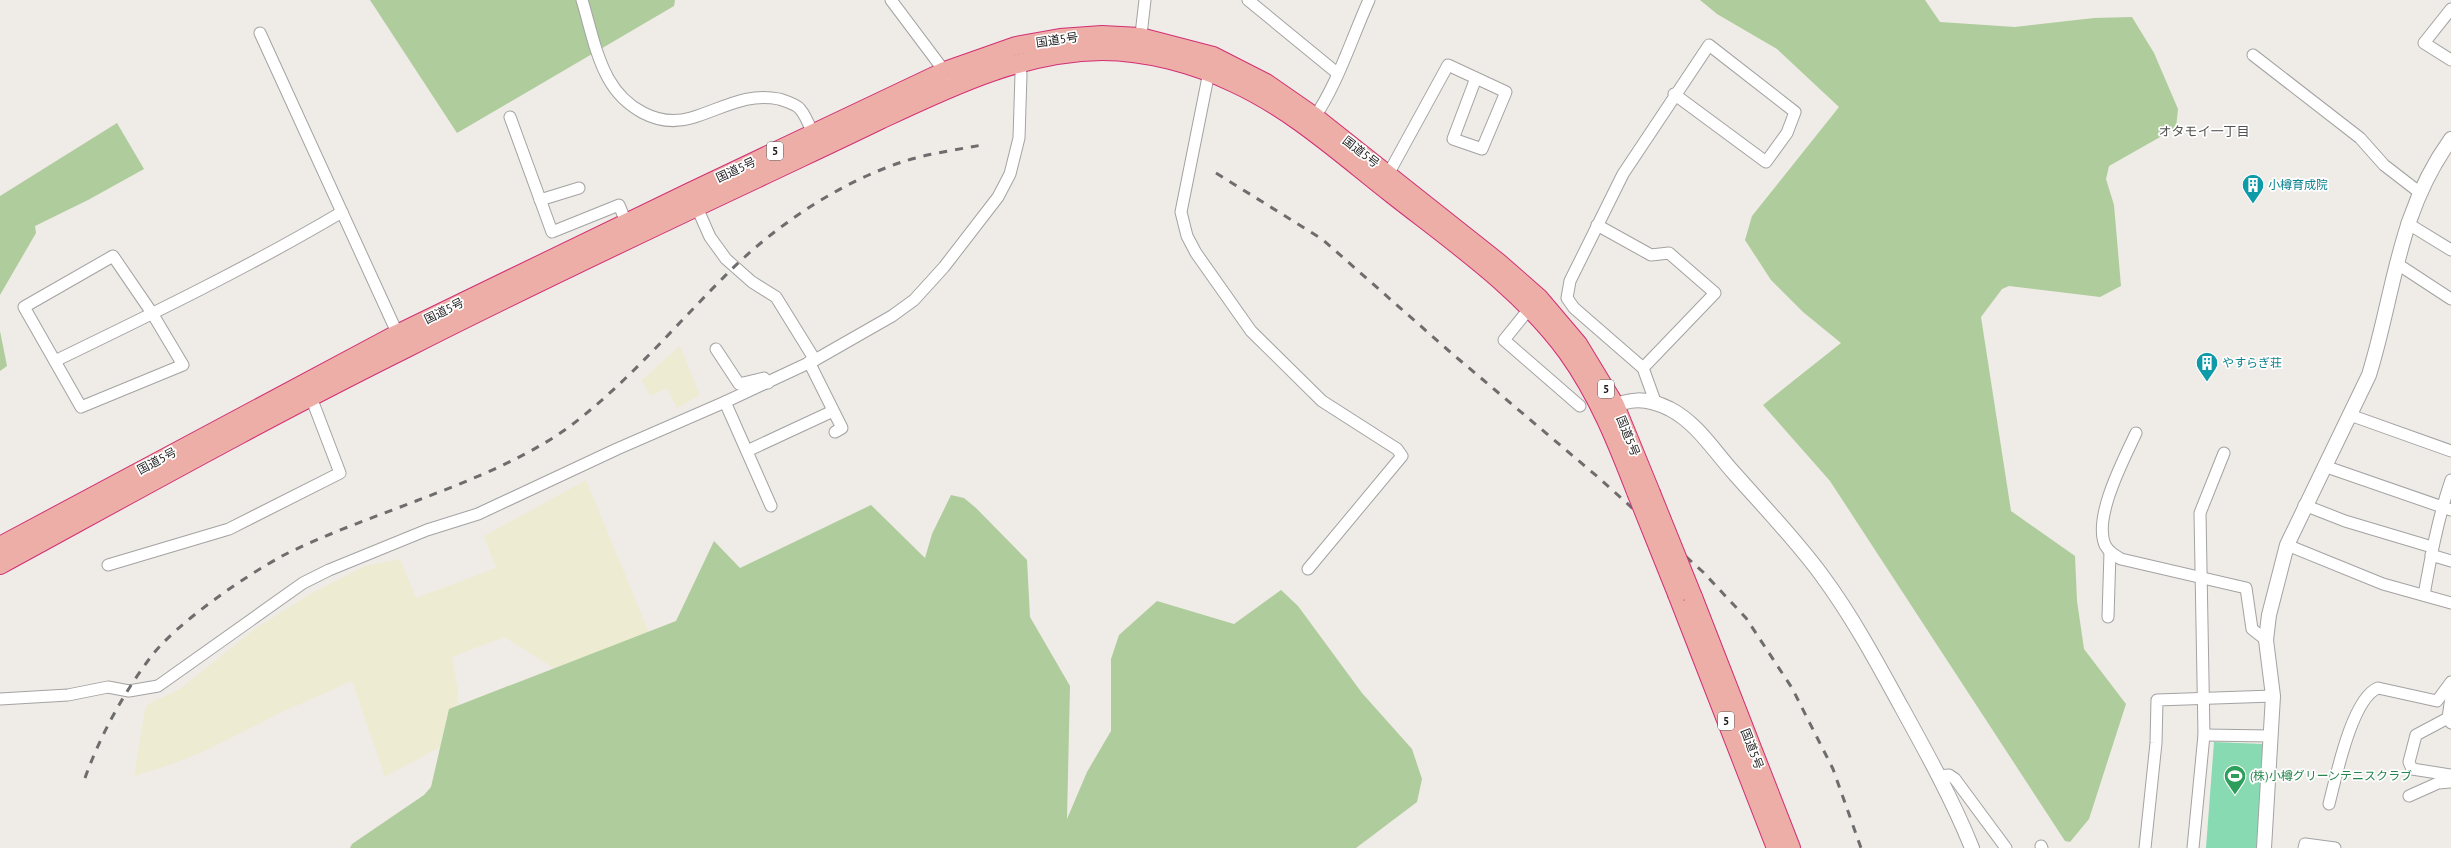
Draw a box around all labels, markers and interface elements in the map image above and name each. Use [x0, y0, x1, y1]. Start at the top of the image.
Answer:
street label: 国道5号 [1035, 29, 1079, 50]
district label: オタモイ一丁目 [2158, 123, 2250, 140]
street label: 国道5号 [1340, 133, 1383, 171]
road number: 5 [767, 142, 783, 160]
street label: 国道5号 [713, 154, 758, 185]
building icon: 小樽育成院 [2240, 172, 2266, 205]
place label: 小樽育成院 [2268, 177, 2328, 192]
street label: 国道5号 [421, 294, 466, 327]
building icon: やすらぎ荘 [2194, 350, 2220, 383]
place label: やすらぎ荘 [2222, 355, 2282, 370]
road number: 5 [1598, 380, 1614, 398]
street label: 国道5号 [1614, 413, 1643, 458]
street label: 国道5号 [134, 444, 179, 477]
road number: 5 [1718, 712, 1734, 730]
street label: 国道5号 [1738, 726, 1767, 771]
sports icon: (株)小樽グリーンテニスクラブ [2222, 763, 2248, 796]
place label: (株)小樽グリーンテニスクラブ [2250, 768, 2412, 783]

